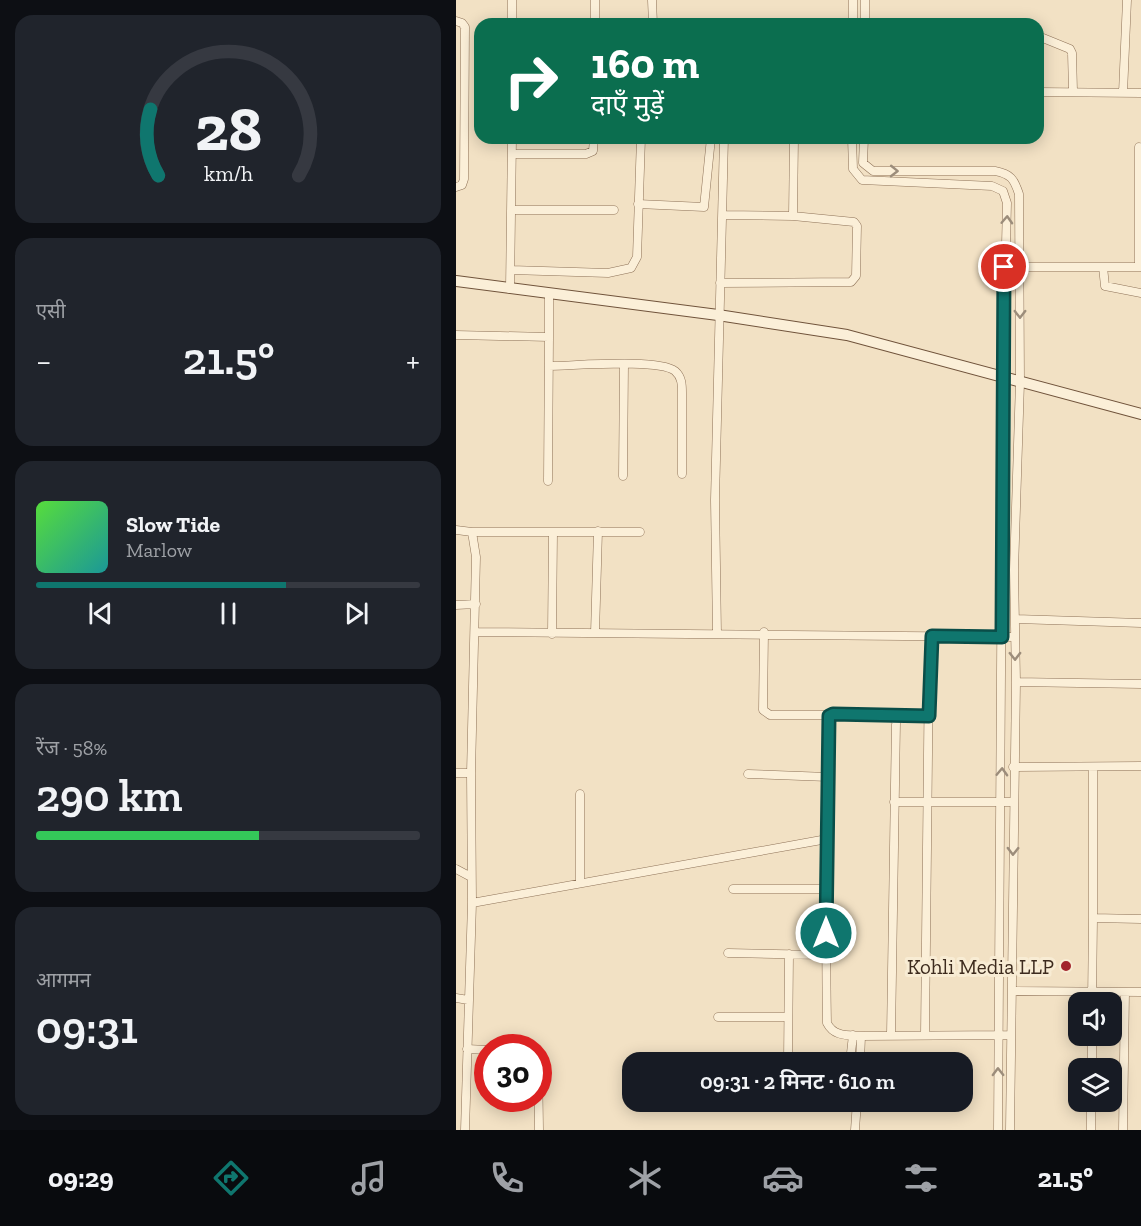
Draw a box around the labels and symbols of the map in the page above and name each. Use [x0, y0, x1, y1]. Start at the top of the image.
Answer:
one-way arrow [890, 165, 899, 177]
one-way arrow [1000, 215, 1013, 224]
pin [978, 241, 1029, 292]
one-way arrow [1014, 309, 1026, 318]
one-way arrow [1009, 651, 1021, 660]
one-way arrow [995, 767, 1008, 776]
one-way arrow [1007, 846, 1019, 855]
position arrow [794, 901, 858, 965]
place label: Kohli Media LLP [907, 954, 1054, 979]
marker: Kohli Media LLP [1059, 959, 1073, 973]
speed limit sign: 30 [474, 1034, 552, 1112]
one-way arrow [992, 1067, 1004, 1076]

